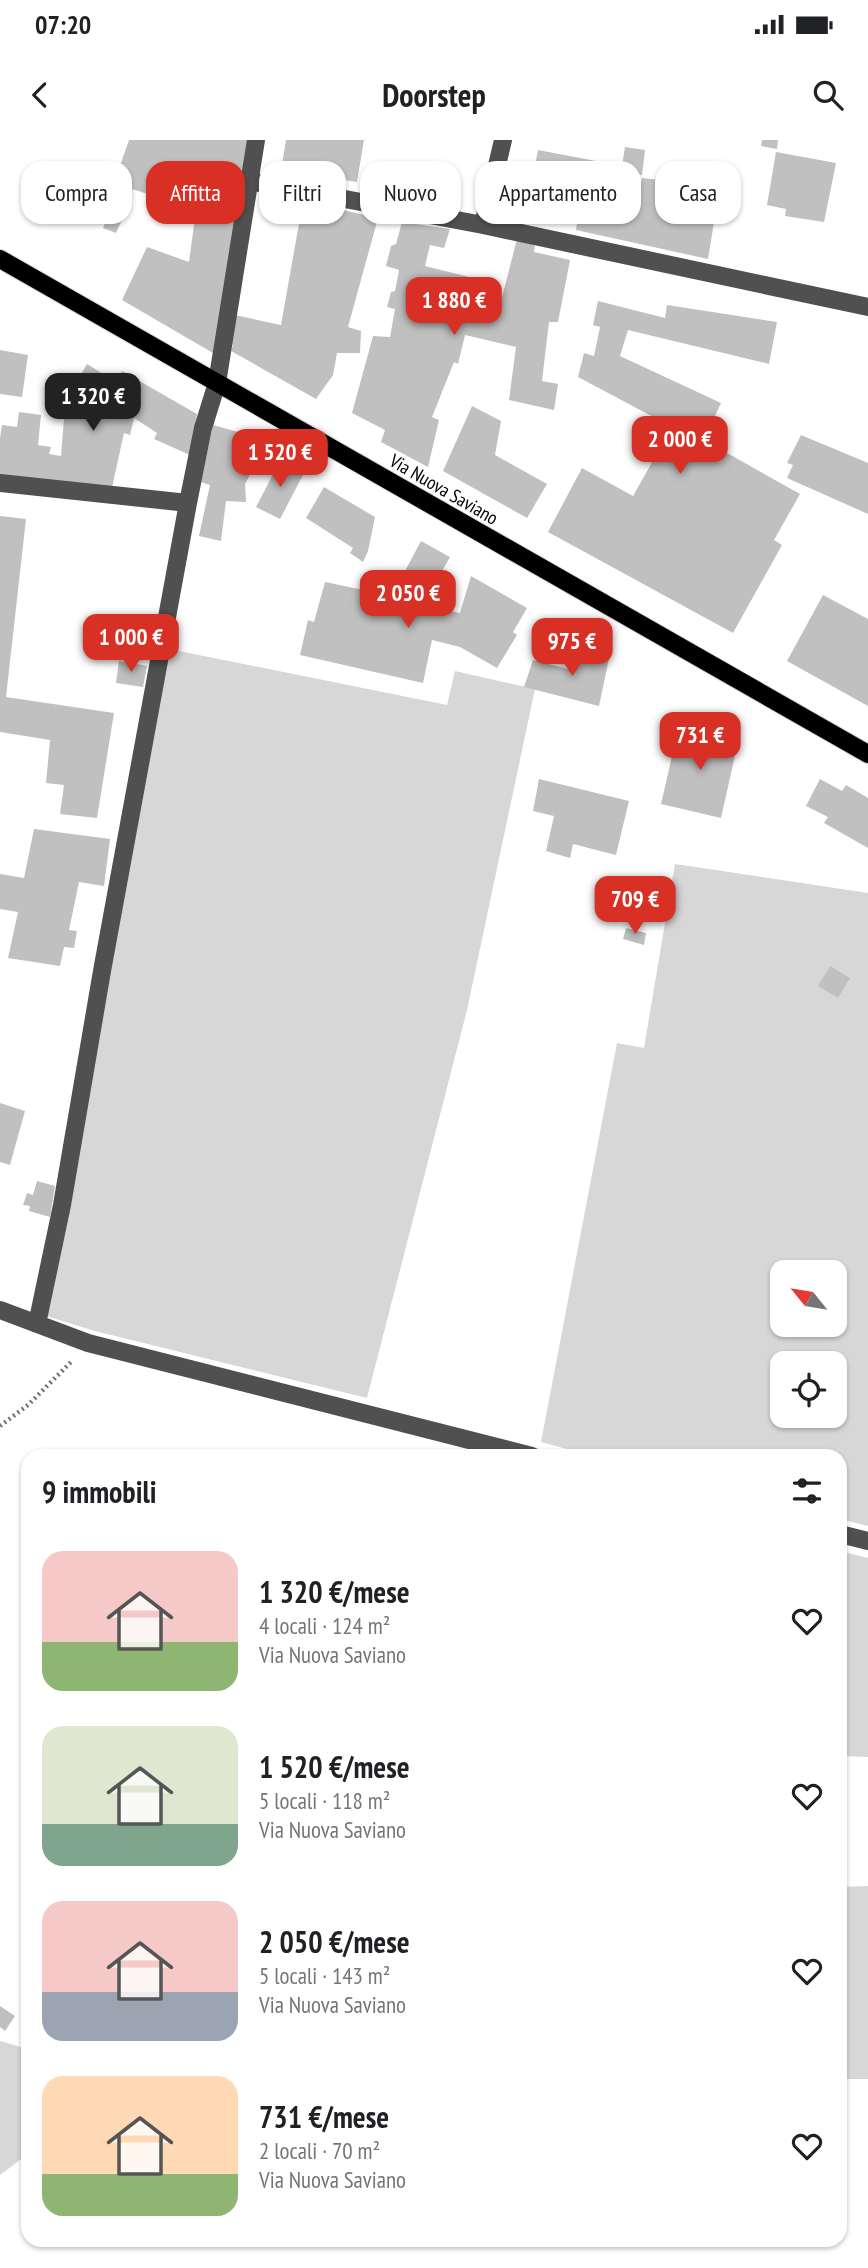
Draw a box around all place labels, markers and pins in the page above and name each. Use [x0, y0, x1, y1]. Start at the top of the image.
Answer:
pin: 1 880 € [389, 278, 519, 337]
pin: 1 320 € [28, 373, 158, 433]
pin: 2 000 € [615, 416, 745, 476]
pin: 1 520 € [215, 430, 345, 489]
pin: 2 050 € [343, 570, 473, 630]
pin: 1 000 € [66, 615, 196, 674]
pin: 975 € [523, 618, 621, 678]
pin: 731 € [651, 712, 749, 772]
pin: 709 € [586, 876, 684, 936]

